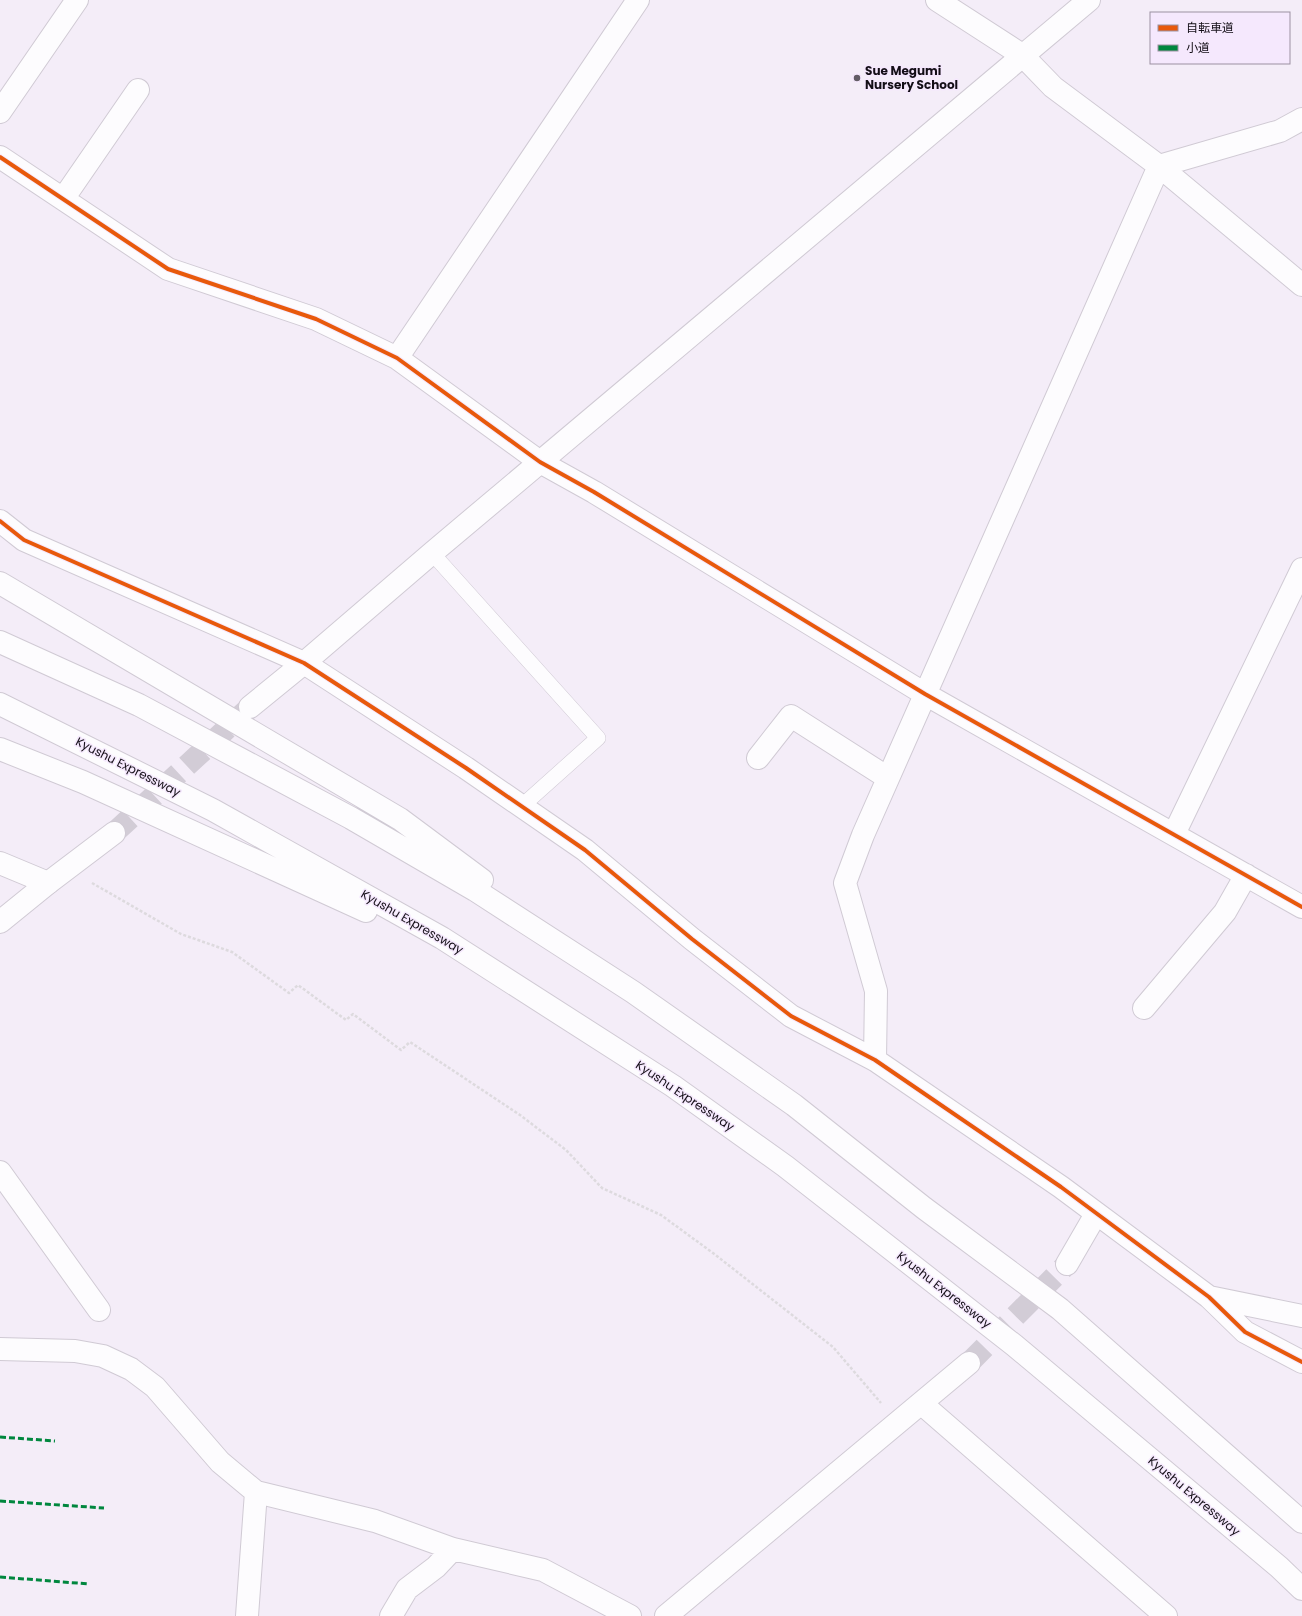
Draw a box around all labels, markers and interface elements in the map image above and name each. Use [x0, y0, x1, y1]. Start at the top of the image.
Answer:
legend [1150, 12, 1290, 64]
text: 自転車道 [1186, 19, 1234, 36]
text: 小道 [1186, 39, 1210, 56]
place label: Sue Megumi Nursery School [865, 62, 958, 93]
marker: Sue Megumi Nursery School [852, 73, 862, 83]
street label: Kyushu Expressway [73, 733, 184, 800]
street label: Kyushu Expressway [358, 885, 467, 958]
street label: Kyushu Expressway [633, 1056, 738, 1135]
street label: Kyushu Expressway [894, 1247, 995, 1332]
street label: Kyushu Expressway [1145, 1452, 1244, 1539]

